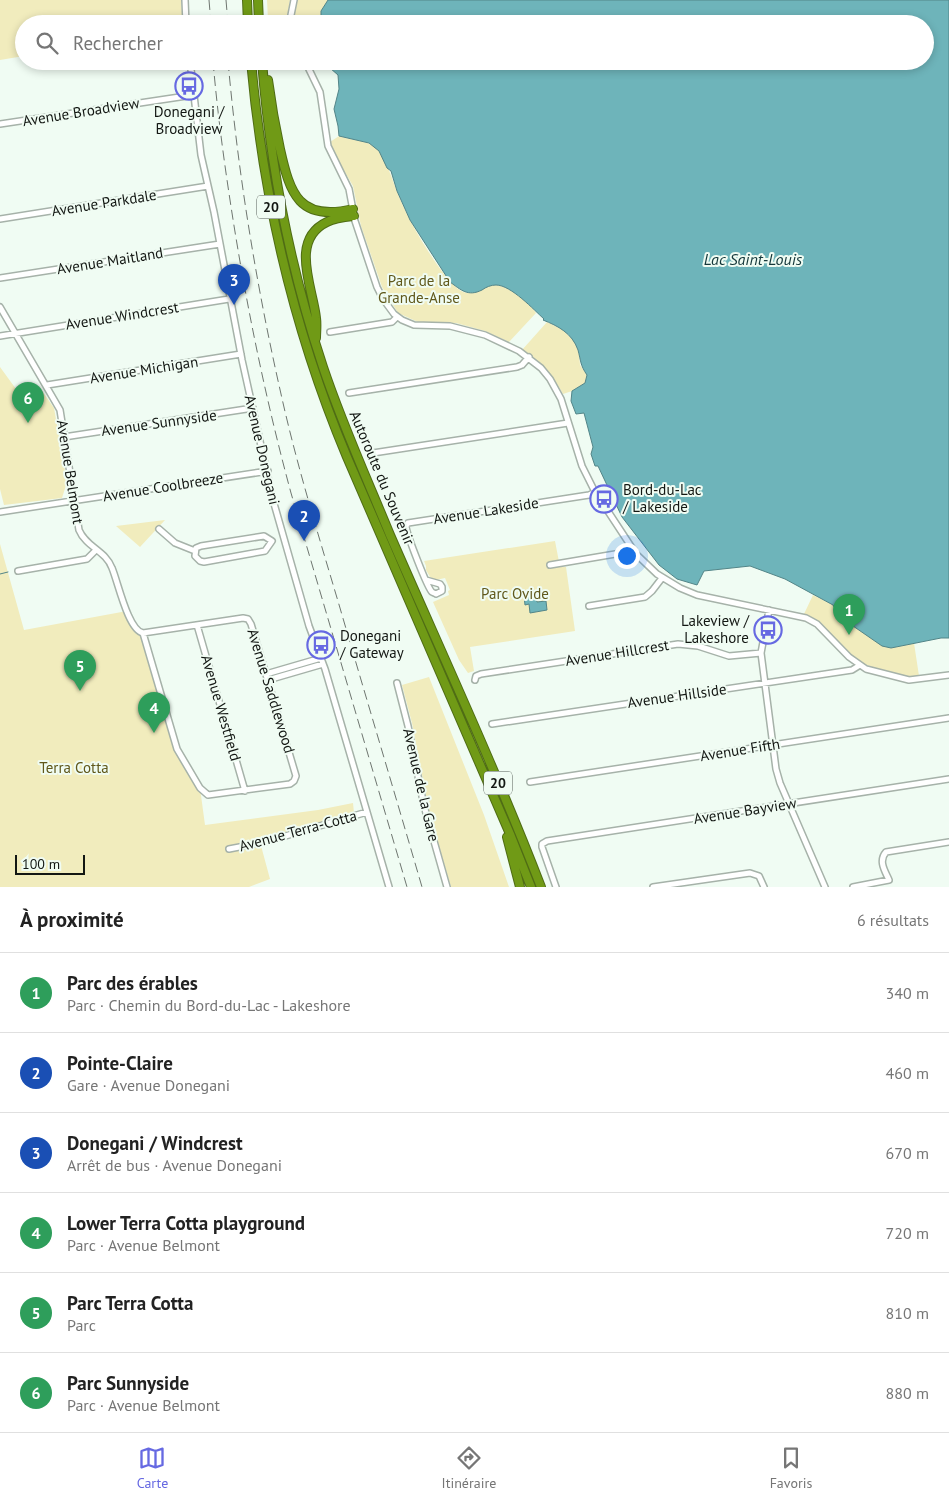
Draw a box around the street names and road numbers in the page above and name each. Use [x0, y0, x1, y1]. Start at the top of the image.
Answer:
street label: Avenue Broadview [21, 93, 141, 130]
street label: Avenue Parkdale [50, 185, 158, 220]
road number: 20 [257, 196, 285, 218]
street label: Avenue Maitland [55, 243, 164, 278]
street label: Avenue Windcrest [64, 297, 180, 334]
street label: Avenue Michigan [88, 352, 199, 387]
street label: Avenue Donegani [241, 393, 284, 507]
street label: Avenue Sunnyside [100, 405, 218, 440]
street label: Autoroute du Souvenir [346, 408, 419, 548]
street label: Avenue Belmont [53, 419, 88, 525]
street label: Avenue Coolbreeze [101, 468, 224, 505]
street label: Avenue Lakeside [432, 493, 540, 528]
street label: Avenue Saddlewood [243, 626, 299, 755]
street label: Avenue Hillcrest [564, 635, 670, 670]
street label: Avenue Westfield [197, 653, 246, 763]
street label: Avenue Hillside [626, 679, 728, 712]
street label: Avenue de la Gare [399, 726, 444, 843]
street label: Avenue Fifth [699, 734, 781, 765]
road number: 20 [484, 771, 512, 794]
street label: Avenue Bayview [692, 793, 798, 828]
street label: Avenue Terra-Cotta [237, 806, 359, 855]

